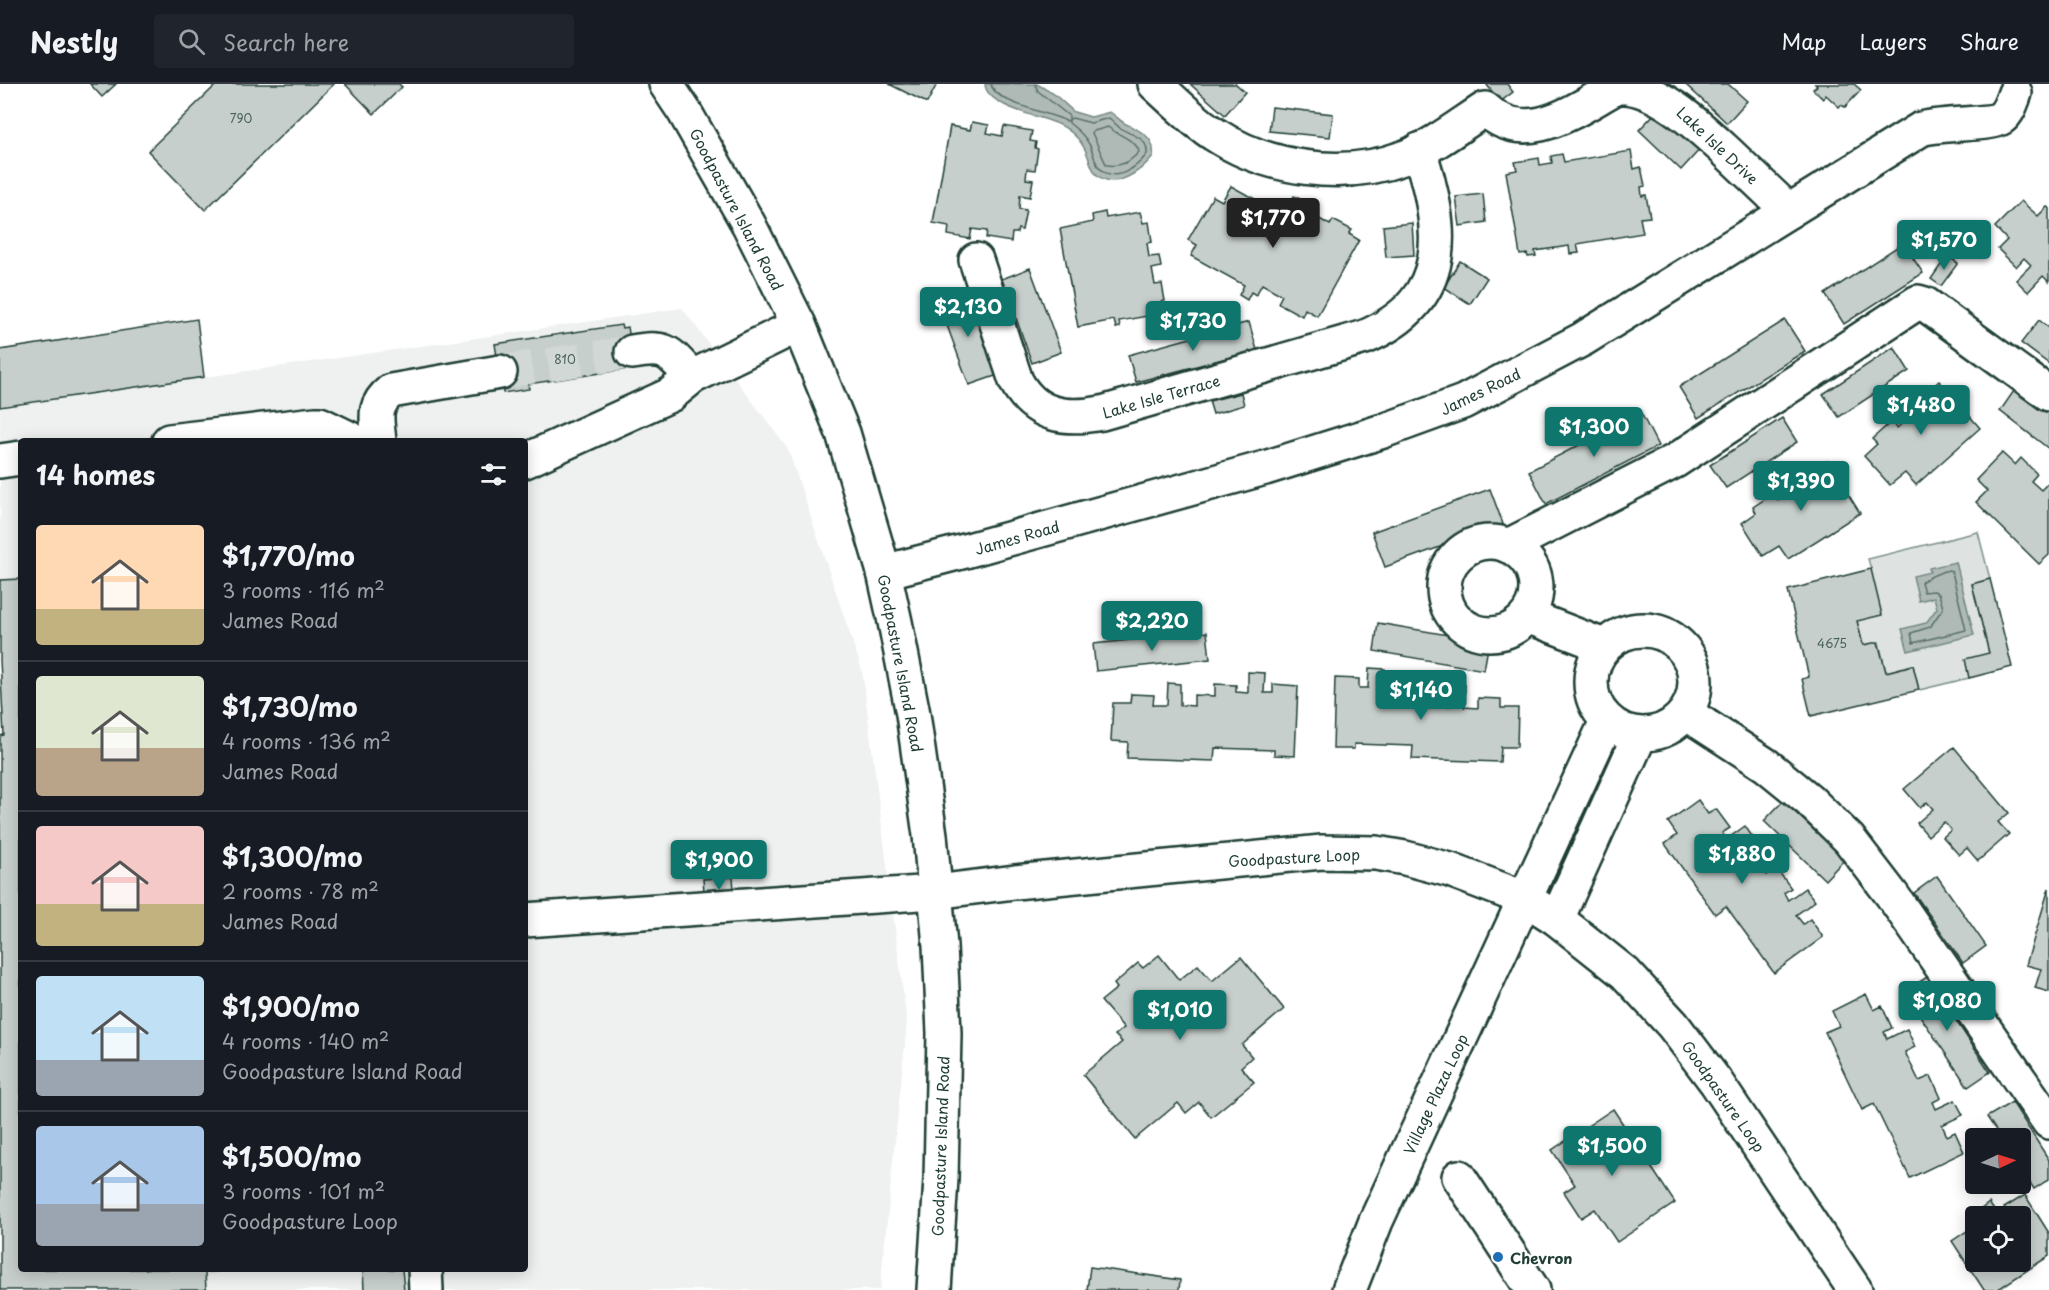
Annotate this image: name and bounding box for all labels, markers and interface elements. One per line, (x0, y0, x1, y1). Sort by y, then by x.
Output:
search box (154, 14, 574, 68)
text: Nestly (30, 20, 118, 63)
icon: search (175, 25, 208, 58)
text: Search here (223, 25, 349, 58)
text: Map (1782, 25, 1826, 57)
text: Layers (1859, 25, 1927, 57)
text: Share (1960, 25, 2019, 57)
street label: Lake Isle Drive (1672, 101, 1764, 189)
house number: 790 (230, 109, 252, 127)
street label: Goodpasture Island Road (684, 124, 790, 294)
pin: $1,770 (1224, 198, 1322, 249)
text: $1,770 (1241, 202, 1305, 232)
pin: $1,570 (1895, 220, 1993, 271)
text: $1,570 (1911, 224, 1977, 254)
pin: $2,130 (919, 287, 1017, 338)
text: $2,130 (934, 291, 1002, 321)
pin: $1,730 (1144, 301, 1242, 352)
text: $1,730 (1160, 305, 1226, 335)
house number: 810 (554, 350, 576, 368)
street label: James Road (1436, 362, 1524, 420)
street label: Lake Isle Terrace (1100, 368, 1223, 424)
pin: $1,480 (1872, 385, 1970, 436)
text: $1,480 (1887, 389, 1955, 419)
pin: $1,300 (1545, 407, 1643, 458)
text: $1,300 (1559, 411, 1629, 441)
text: 14 homes (36, 455, 155, 494)
icon: filters (477, 458, 510, 491)
pin: $1,390 (1752, 461, 1850, 512)
text: $1,390 (1767, 465, 1835, 495)
street label: James Road (972, 514, 1062, 560)
text: $1,770/mo (222, 536, 355, 575)
icon: home (84, 549, 156, 621)
street label: Goodpasture Island Road (872, 572, 930, 754)
text: 3 rooms · 116 m² (222, 575, 385, 605)
pin: $2,220 (1103, 601, 1201, 652)
text: James Road (222, 605, 338, 635)
text: $2,220 (1115, 605, 1189, 635)
house number: 4675 (1817, 634, 1847, 652)
pin: $1,140 (1372, 670, 1470, 721)
text: $1,140 (1390, 674, 1452, 704)
text: $1,730/mo (222, 687, 358, 726)
icon: home (84, 700, 156, 772)
text: 4 rooms · 136 m² (222, 726, 391, 756)
text: James Road (222, 756, 338, 786)
pin: $1,880 (1693, 834, 1791, 885)
text: $1,300/mo (222, 837, 362, 876)
text: $1,880 (1708, 838, 1776, 868)
pin: $1,900 (670, 840, 768, 891)
street label: Goodpasture Loop (1228, 842, 1360, 872)
text: $1,900 (685, 844, 753, 874)
icon: home (84, 850, 156, 922)
text: 2 rooms · 78 m² (222, 876, 379, 906)
text: James Road (222, 906, 338, 936)
pin: $1,080 (1898, 981, 1996, 1032)
text: $1,080 (1913, 985, 1981, 1015)
text: $1,900/mo (222, 987, 360, 1026)
pin: $1,010 (1131, 990, 1229, 1041)
text: $1,010 (1147, 994, 1213, 1024)
icon: home (84, 1000, 156, 1072)
text: 4 rooms · 140 m² (222, 1026, 389, 1056)
street label: Village Plaza Loop (1397, 1030, 1473, 1158)
street label: Goodpasture Loop (1677, 1035, 1771, 1157)
street label: Goodpasture Island Road (925, 1055, 955, 1237)
text: Goodpasture Island Road (222, 1056, 463, 1086)
pin: $1,500 (1563, 1126, 1661, 1177)
north arrow (1965, 1128, 2031, 1194)
map controls (1965, 1128, 2031, 1272)
text: $1,500 (1577, 1130, 1647, 1160)
text: $1,500/mo (222, 1137, 361, 1176)
icon: home (84, 1150, 156, 1222)
text: 3 rooms · 101 m² (222, 1176, 385, 1206)
text: Goodpasture Loop (222, 1206, 398, 1236)
button: locate (1965, 1206, 2031, 1272)
place label: Chevron (1510, 1246, 1573, 1269)
marker: Chevron (1491, 1250, 1505, 1264)

